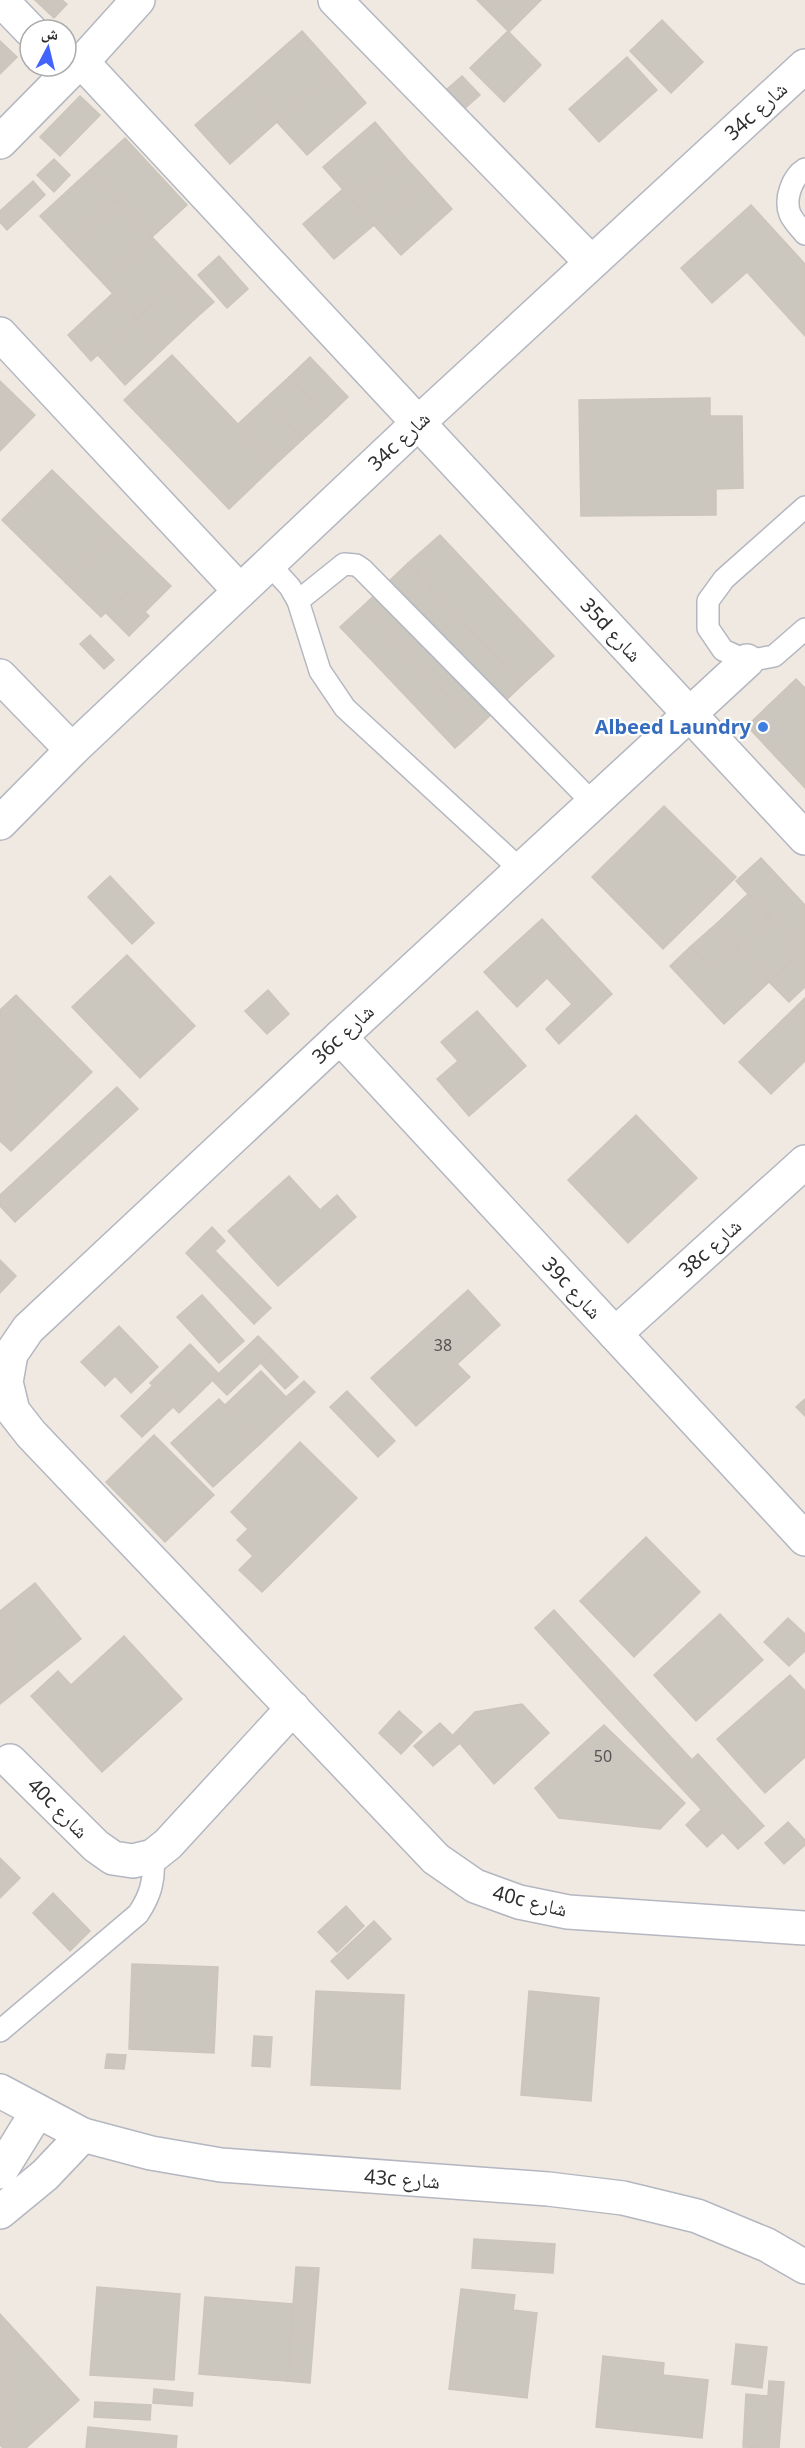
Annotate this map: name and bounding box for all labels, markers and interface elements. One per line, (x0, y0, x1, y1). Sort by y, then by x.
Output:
north arrow (18, 18, 78, 78)
text: ش (40, 21, 60, 45)
street label: 34c شارع (718, 75, 793, 146)
street label: 34c شارع (362, 405, 436, 476)
street label: 35d شارع (575, 592, 648, 668)
place label: Albeed Laundry (595, 713, 752, 740)
marker: Albeed Laundry (756, 720, 770, 734)
street label: 36c شارع (306, 998, 380, 1069)
street label: 38c شارع (672, 1212, 747, 1283)
street label: 39c شارع (537, 1251, 608, 1325)
house number: 38 (434, 1334, 452, 1356)
house number: 50 (594, 1745, 612, 1767)
street label: 40c شارع (22, 1771, 95, 1844)
street label: 40c شارع (490, 1878, 570, 1923)
street label: 43c شارع (363, 2162, 441, 2195)

